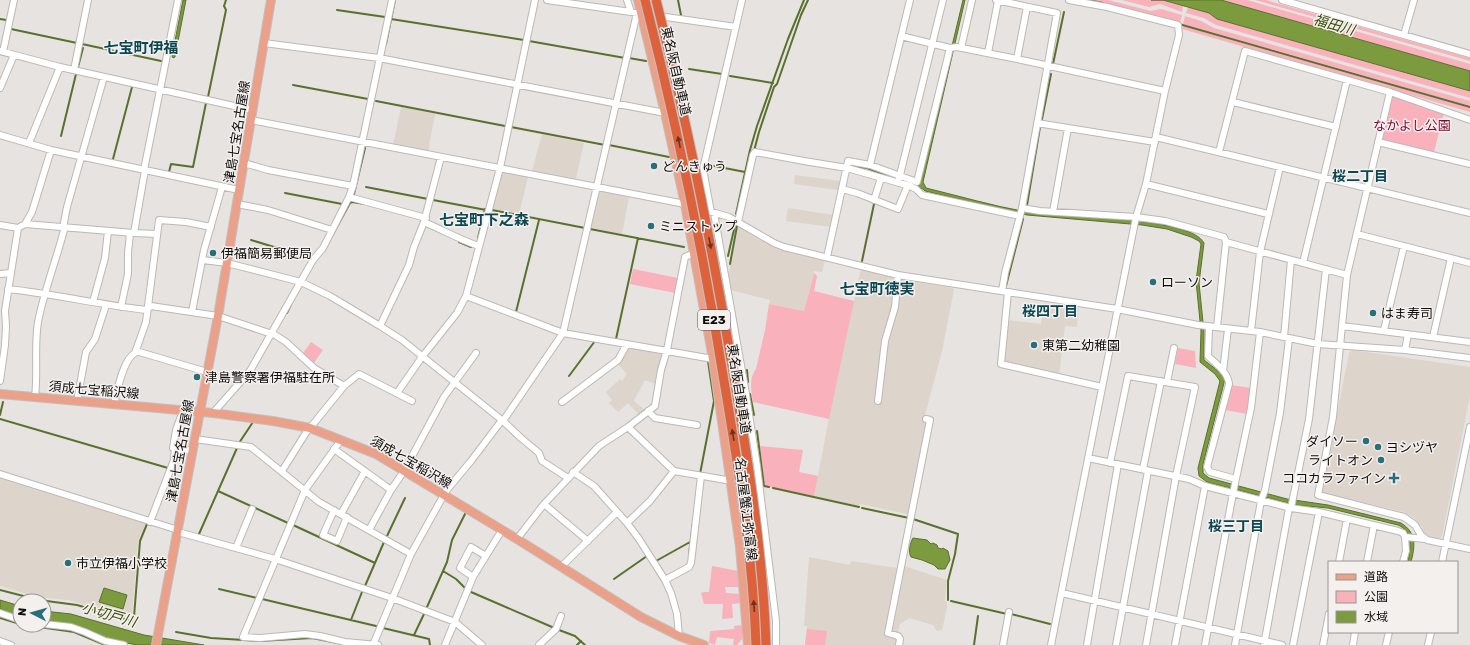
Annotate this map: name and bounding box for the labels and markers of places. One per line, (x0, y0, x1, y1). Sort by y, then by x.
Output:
place label: どんきゅう (662, 159, 727, 174)
marker: どんきゅう (649, 161, 659, 171)
place label: ミニストップ (659, 219, 737, 234)
marker: ミニストップ (646, 221, 656, 231)
place label: 伊福簡易郵便局 (221, 246, 312, 261)
marker: 伊福簡易郵便局 (208, 248, 218, 258)
place label: ローソン (1161, 275, 1213, 290)
marker: ローソン (1148, 277, 1158, 287)
place label: はま寿司 (1381, 306, 1433, 321)
marker: はま寿司 (1368, 308, 1378, 318)
place label: 東第二幼稚園 (1042, 338, 1120, 353)
marker: 東第二幼稚園 (1029, 340, 1039, 350)
place label: 津島警察署伊福駐在所 (205, 370, 335, 385)
marker: 津島警察署伊福駐在所 (192, 372, 202, 382)
place label: ダイソー (1306, 434, 1358, 449)
marker: ダイソー (1361, 436, 1371, 446)
place label: ヨシヅヤ (1386, 440, 1438, 455)
marker: ヨシヅヤ (1373, 442, 1383, 452)
place label: ライトオン (1308, 453, 1373, 468)
marker: ライトオン (1376, 455, 1386, 465)
place label: ココカラファイン (1282, 471, 1386, 486)
marker: ココカラファイン (1389, 473, 1399, 483)
place label: 市立伊福小学校 (76, 556, 167, 571)
marker: 市立伊福小学校 (63, 558, 73, 568)

